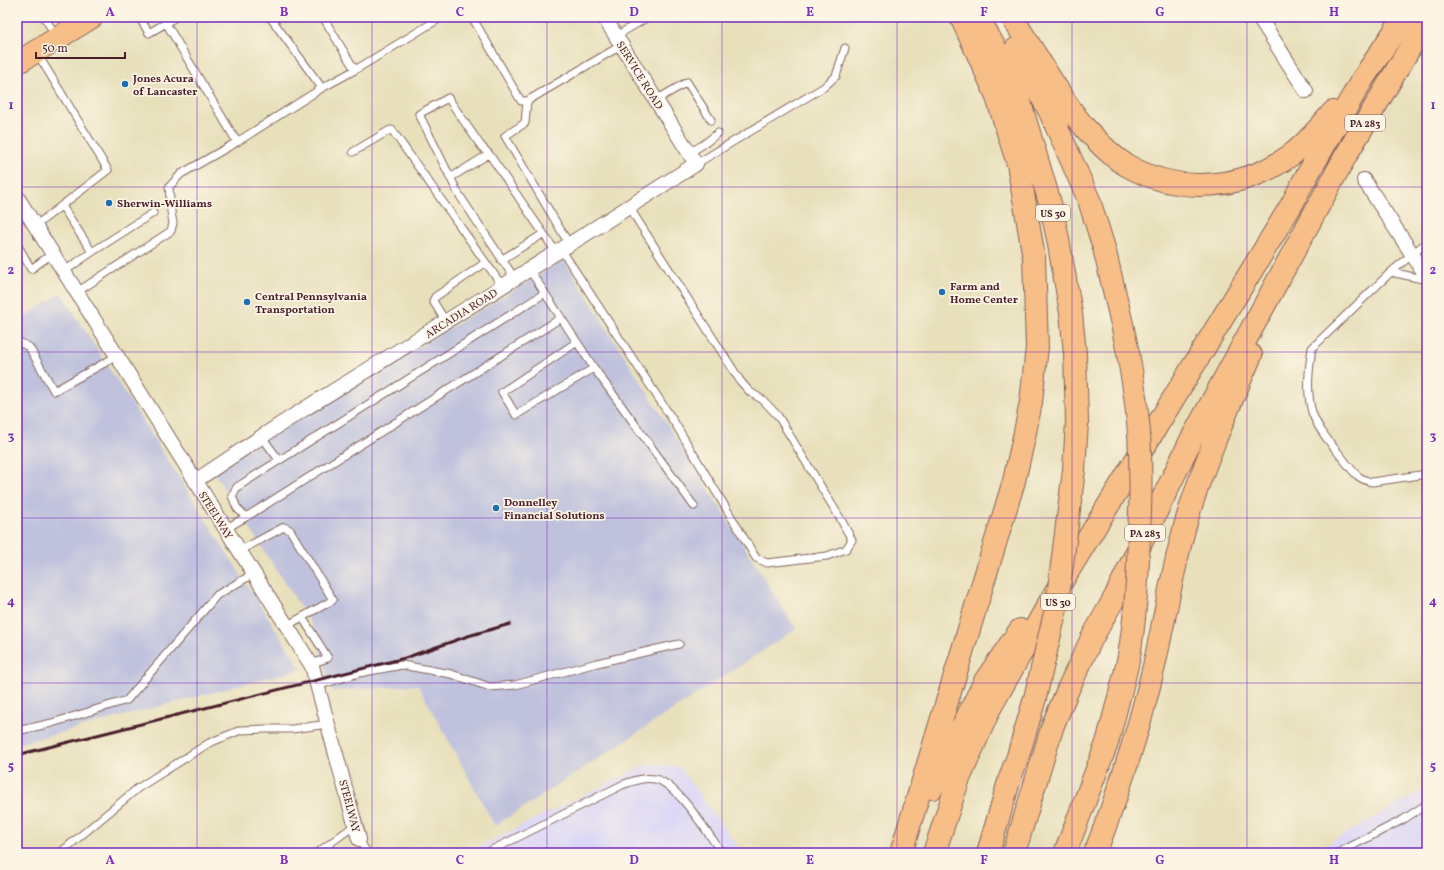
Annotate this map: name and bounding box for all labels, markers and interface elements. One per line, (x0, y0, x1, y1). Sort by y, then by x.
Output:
text: A (105, 4, 115, 22)
text: B (280, 4, 289, 22)
text: C (456, 4, 464, 22)
text: D (629, 4, 639, 22)
text: E (806, 4, 814, 22)
text: F (980, 4, 988, 22)
text: G (1155, 4, 1165, 22)
text: H (1329, 4, 1339, 22)
scale bar (36, 34, 125, 60)
street label: SERVICE ROAD (612, 39, 666, 113)
text: 50 m (42, 41, 68, 57)
place label: Jones Acura of Lancaster (132, 72, 198, 100)
marker: Jones Acura of Lancaster (120, 79, 130, 89)
text: 1 (8, 97, 14, 115)
text: 1 (1430, 97, 1436, 115)
road number: PA 283 (1345, 115, 1385, 131)
place label: Sherwin-Williams (117, 197, 212, 212)
marker: Sherwin-Williams (104, 198, 114, 208)
road number: US 30 (1036, 205, 1070, 221)
text: 2 (8, 262, 15, 280)
text: 2 (1430, 262, 1437, 280)
place label: Farm and Home Center (950, 280, 1019, 308)
street label: ARCADIA ROAD (423, 286, 501, 343)
marker: Farm and Home Center (937, 287, 947, 297)
place label: Central Pennsylvania Transportation (255, 290, 367, 318)
marker: Central Pennsylvania Transportation (242, 297, 252, 307)
text: 3 (8, 428, 15, 446)
text: 3 (1430, 428, 1437, 446)
street label: STEELWAY (194, 489, 235, 543)
place label: Donnelley Financial Solutions (504, 496, 605, 524)
marker: Donnelley Financial Solutions (491, 503, 501, 513)
road number: PA 283 (1125, 525, 1165, 541)
text: 4 (7, 593, 15, 611)
text: 4 (1429, 593, 1437, 611)
road number: US 30 (1041, 594, 1075, 610)
text: 5 (8, 758, 14, 776)
text: 5 (1430, 758, 1436, 776)
street label: STEELWAY (334, 778, 363, 835)
text: A (105, 852, 115, 870)
text: B (280, 852, 289, 870)
text: C (456, 852, 464, 870)
text: D (629, 852, 639, 870)
text: E (806, 852, 814, 870)
text: F (980, 852, 988, 870)
text: G (1155, 852, 1165, 870)
text: H (1329, 852, 1339, 870)

